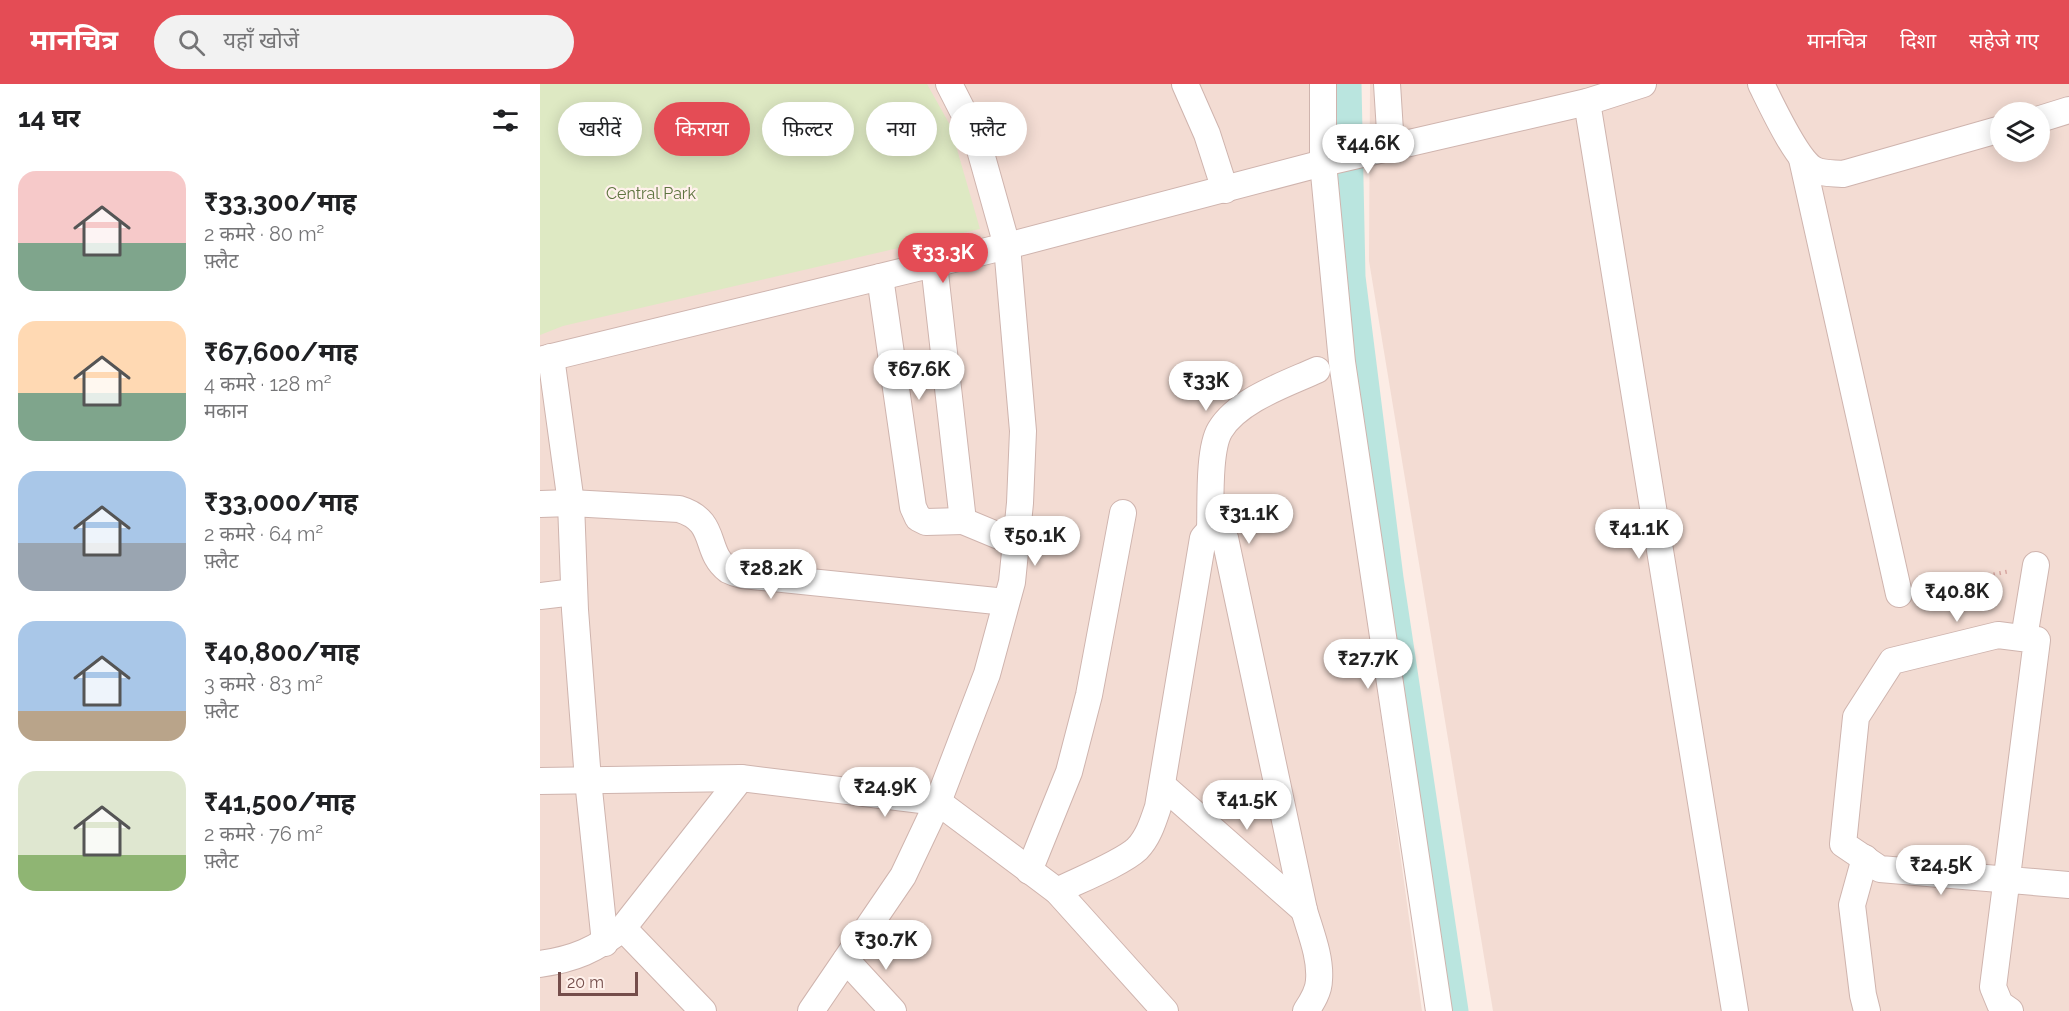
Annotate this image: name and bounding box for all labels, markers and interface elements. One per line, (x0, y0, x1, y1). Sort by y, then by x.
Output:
search box (154, 15, 574, 69)
text: मानचित्र (30, 24, 118, 57)
icon: search (175, 26, 208, 59)
text: यहाँ खोजें (223, 27, 299, 53)
text: मानचित्र (1807, 28, 1867, 53)
text: दिशा (1900, 28, 1936, 53)
text: सहेजे गए (1969, 28, 2039, 53)
chip: खरीदें (558, 102, 642, 156)
chip: किराया (654, 102, 750, 156)
chip: फ़िल्टर (762, 102, 854, 156)
chip: नया (866, 102, 937, 156)
chip: फ़्लैट (949, 102, 1027, 156)
map controls (1990, 102, 2050, 162)
button: layers (1990, 102, 2050, 162)
text: 14 घर (18, 103, 80, 133)
icon: filters (489, 104, 522, 137)
pin: ₹44.6K (1319, 124, 1417, 175)
text: ₹44.6K (1336, 131, 1400, 155)
park label: Central Park (606, 184, 696, 203)
text: ₹33,300/माह (204, 187, 357, 217)
icon: home (66, 195, 138, 267)
text: 2 कमरे · 80 m² (204, 222, 324, 246)
pin: ₹33.3K (894, 233, 992, 284)
text: ₹33.3K (912, 240, 974, 264)
text: फ़्लैट (204, 249, 239, 273)
text: ₹67,600/माह (204, 337, 358, 367)
icon: home (66, 345, 138, 417)
pin: ₹67.6K (870, 350, 968, 401)
text: ₹67.6K (888, 357, 950, 381)
pin: ₹33K (1170, 361, 1242, 412)
text: ₹33K (1183, 368, 1229, 392)
text: 4 कमरे · 128 m² (204, 372, 332, 396)
text: मकान (204, 399, 248, 423)
text: ₹33,000/माह (204, 487, 358, 517)
pin: ₹31.1K (1200, 494, 1298, 545)
icon: home (66, 495, 138, 567)
text: ₹31.1K (1219, 501, 1279, 525)
pin: ₹41.1K (1590, 509, 1688, 560)
pin: ₹50.1K (986, 516, 1084, 567)
text: ₹41.1K (1609, 516, 1669, 540)
text: 2 कमरे · 64 m² (204, 522, 323, 546)
text: ₹50.1K (1004, 523, 1066, 547)
text: फ़्लैट (204, 549, 239, 573)
pin: ₹28.2K (722, 549, 820, 600)
text: ₹28.2K (739, 556, 803, 580)
pin: ₹40.8K (1908, 572, 2006, 623)
text: ₹40.8K (1925, 579, 1989, 603)
text: ₹40,800/माह (204, 637, 360, 667)
pin: ₹27.7K (1319, 639, 1417, 690)
icon: home (66, 645, 138, 717)
text: ₹27.7K (1338, 646, 1398, 670)
text: 3 कमरे · 83 m² (204, 672, 323, 696)
text: फ़्लैट (204, 699, 239, 723)
pin: ₹24.9K (836, 767, 934, 818)
text: ₹24.9K (853, 774, 917, 798)
pin: ₹41.5K (1198, 780, 1296, 831)
text: ₹41,500/माह (204, 787, 355, 817)
text: ₹41.5K (1217, 787, 1277, 811)
icon: home (66, 795, 138, 867)
text: 2 कमरे · 76 m² (204, 822, 323, 846)
pin: ₹24.5K (1892, 845, 1990, 896)
text: फ़्लैट (204, 849, 239, 873)
text: ₹24.5K (1910, 852, 1972, 876)
pin: ₹30.7K (837, 920, 935, 971)
text: ₹30.7K (855, 927, 917, 951)
scale bar (558, 969, 638, 996)
text: 20 m (567, 973, 604, 992)

